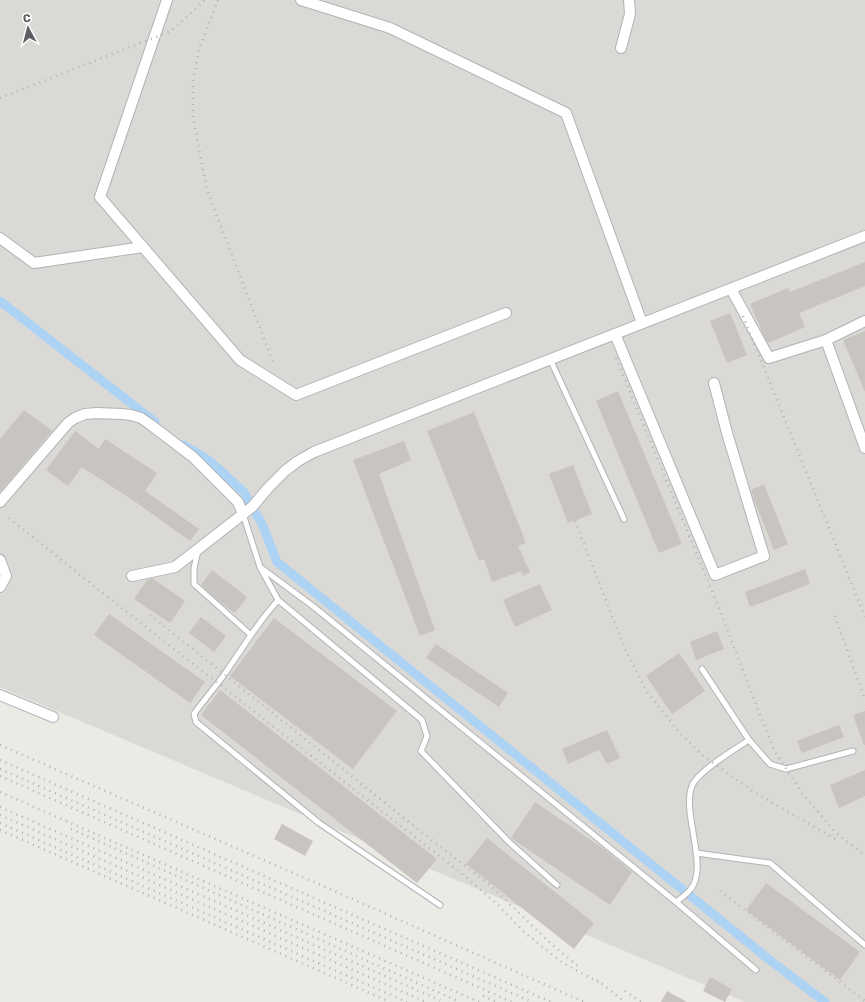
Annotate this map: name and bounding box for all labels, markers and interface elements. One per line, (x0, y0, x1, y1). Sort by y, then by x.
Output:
north arrow (8, 8, 48, 48)
text: С (22, 12, 32, 25)

